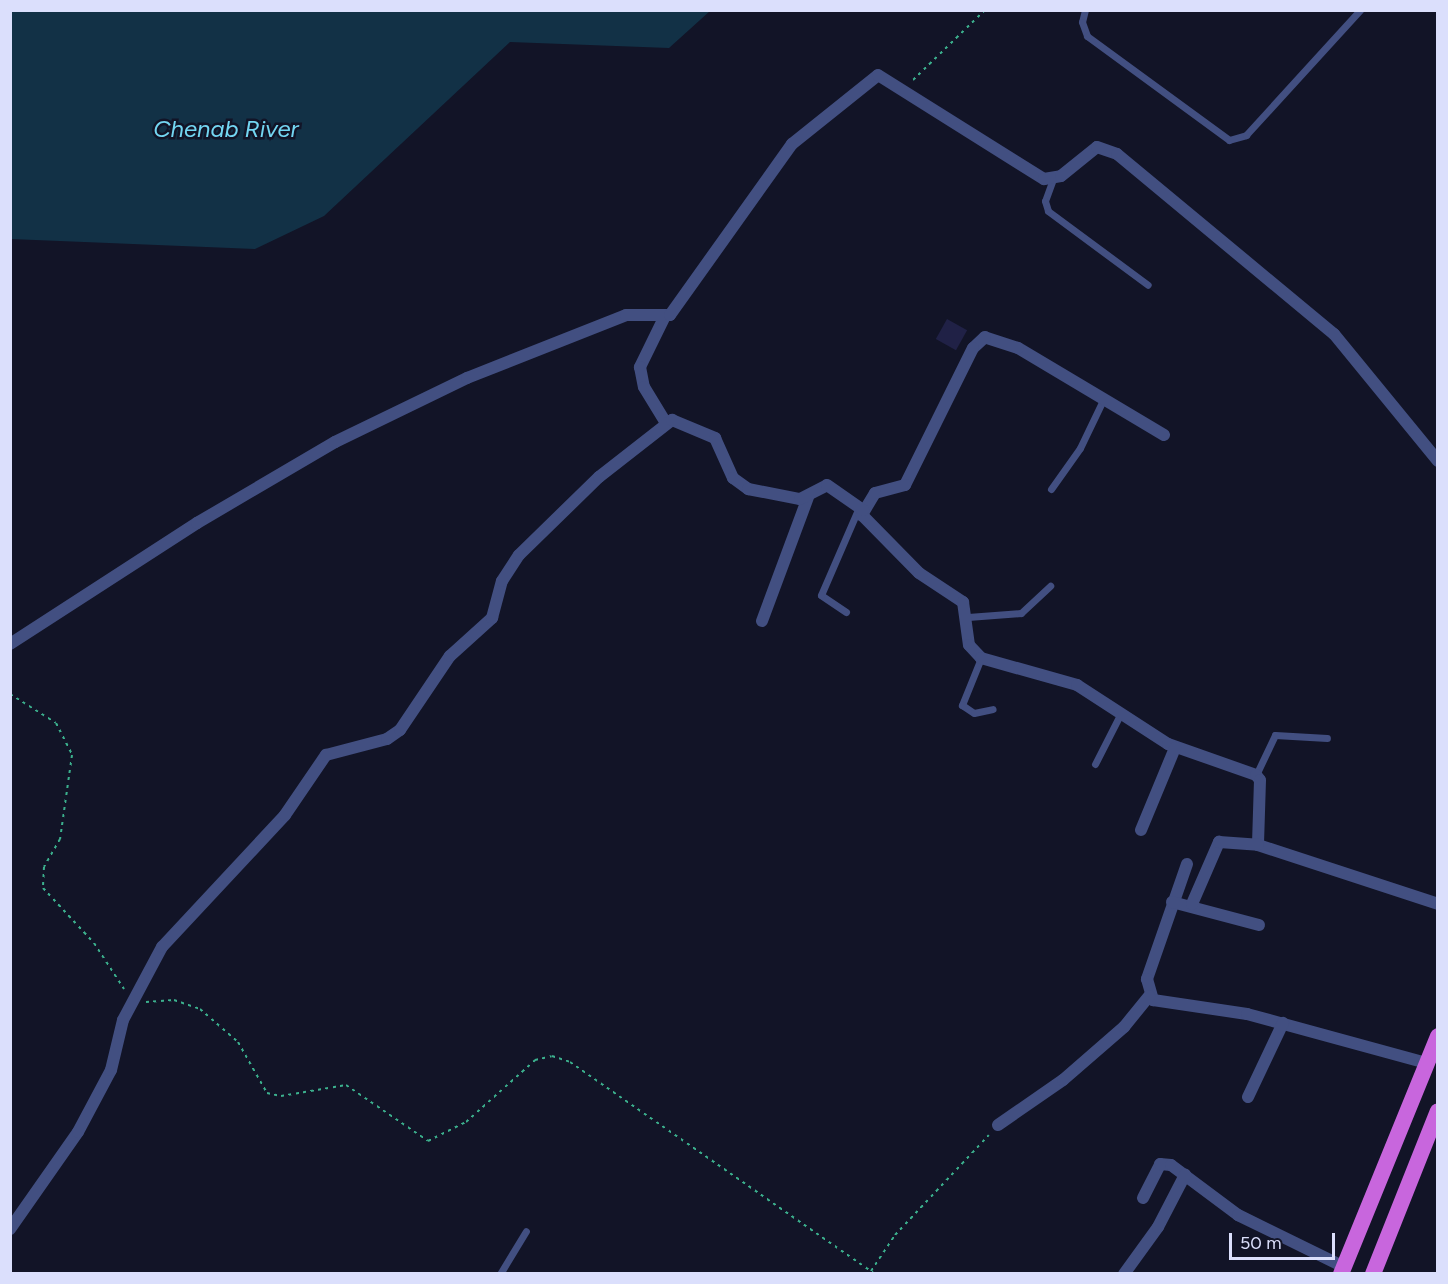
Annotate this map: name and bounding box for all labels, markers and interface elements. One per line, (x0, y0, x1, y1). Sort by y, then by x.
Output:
water label: Chenab River (153, 115, 299, 143)
scale bar (1232, 1221, 1338, 1259)
text: 50 m (1240, 1232, 1282, 1254)

